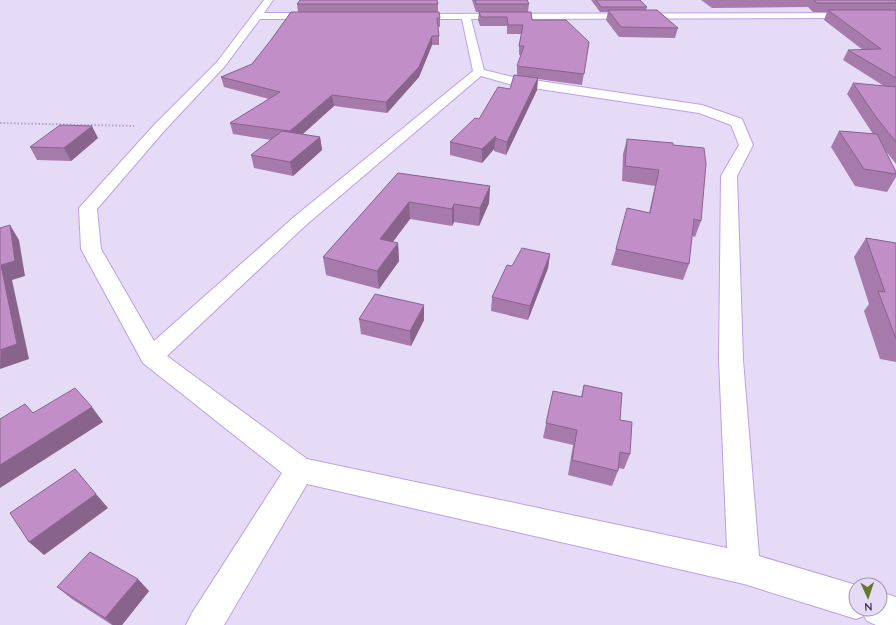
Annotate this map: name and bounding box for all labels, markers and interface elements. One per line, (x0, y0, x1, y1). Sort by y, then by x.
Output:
north arrow (848, 577, 888, 617)
text: N (864, 600, 873, 614)

